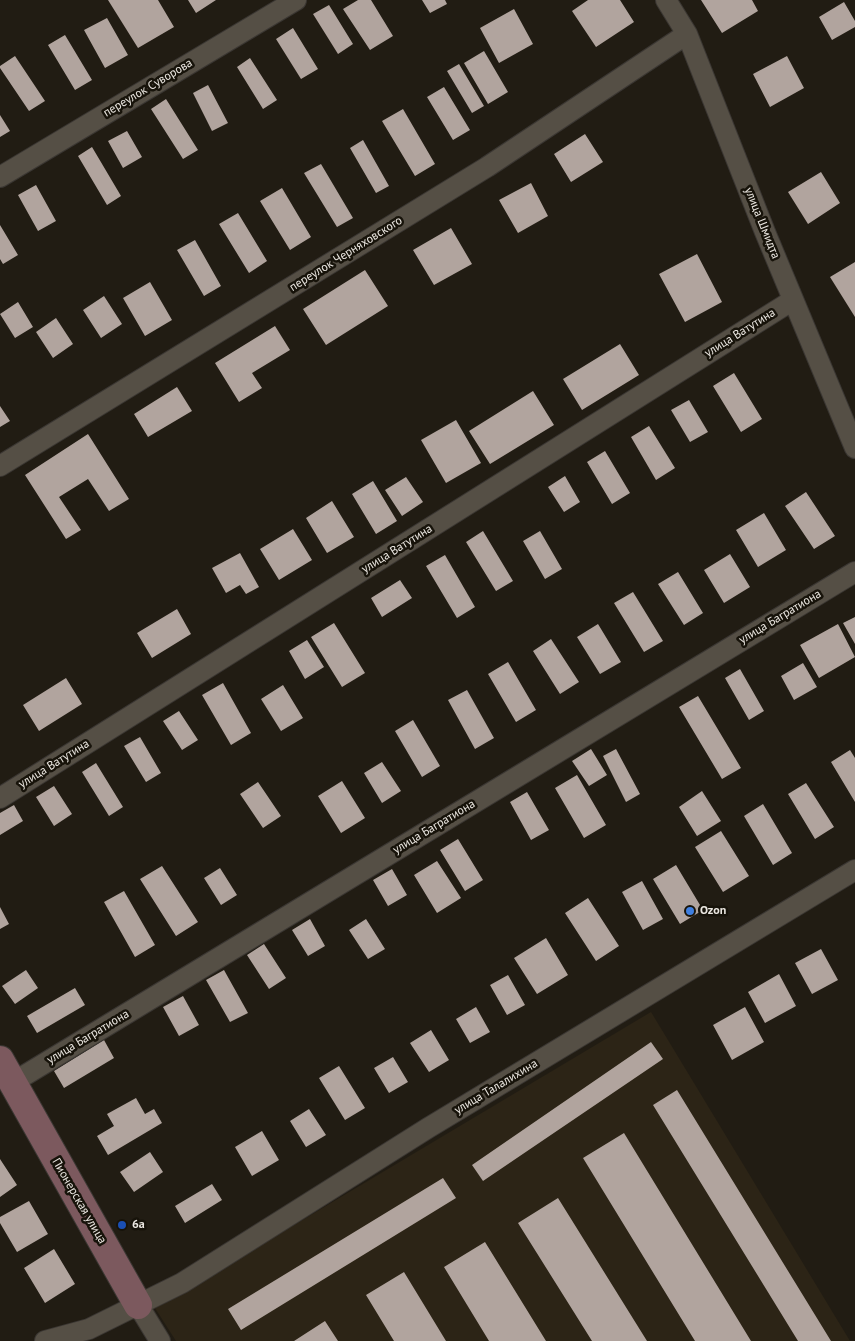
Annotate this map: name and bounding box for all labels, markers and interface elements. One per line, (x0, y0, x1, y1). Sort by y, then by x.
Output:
street label: переулок Суворова (101, 56, 195, 120)
street label: улица Шмидта (741, 185, 783, 261)
street label: переулок Черняховского (287, 213, 405, 295)
street label: улица Ватутина (702, 305, 778, 361)
street label: улица Ватутина (359, 521, 435, 577)
street label: улица Багратиона (736, 587, 824, 647)
street label: улица Ватутина (16, 736, 92, 792)
street label: улица Багратиона (390, 797, 478, 857)
place label: Ozon (700, 904, 726, 918)
marker: Ozon (684, 905, 696, 917)
street label: улица Багратиона (44, 1007, 132, 1067)
street label: улица Талалихина (452, 1056, 540, 1118)
street label: Пионерская улица (49, 1156, 109, 1246)
place label: 6а (132, 1218, 145, 1232)
marker: 6а (116, 1219, 128, 1231)

